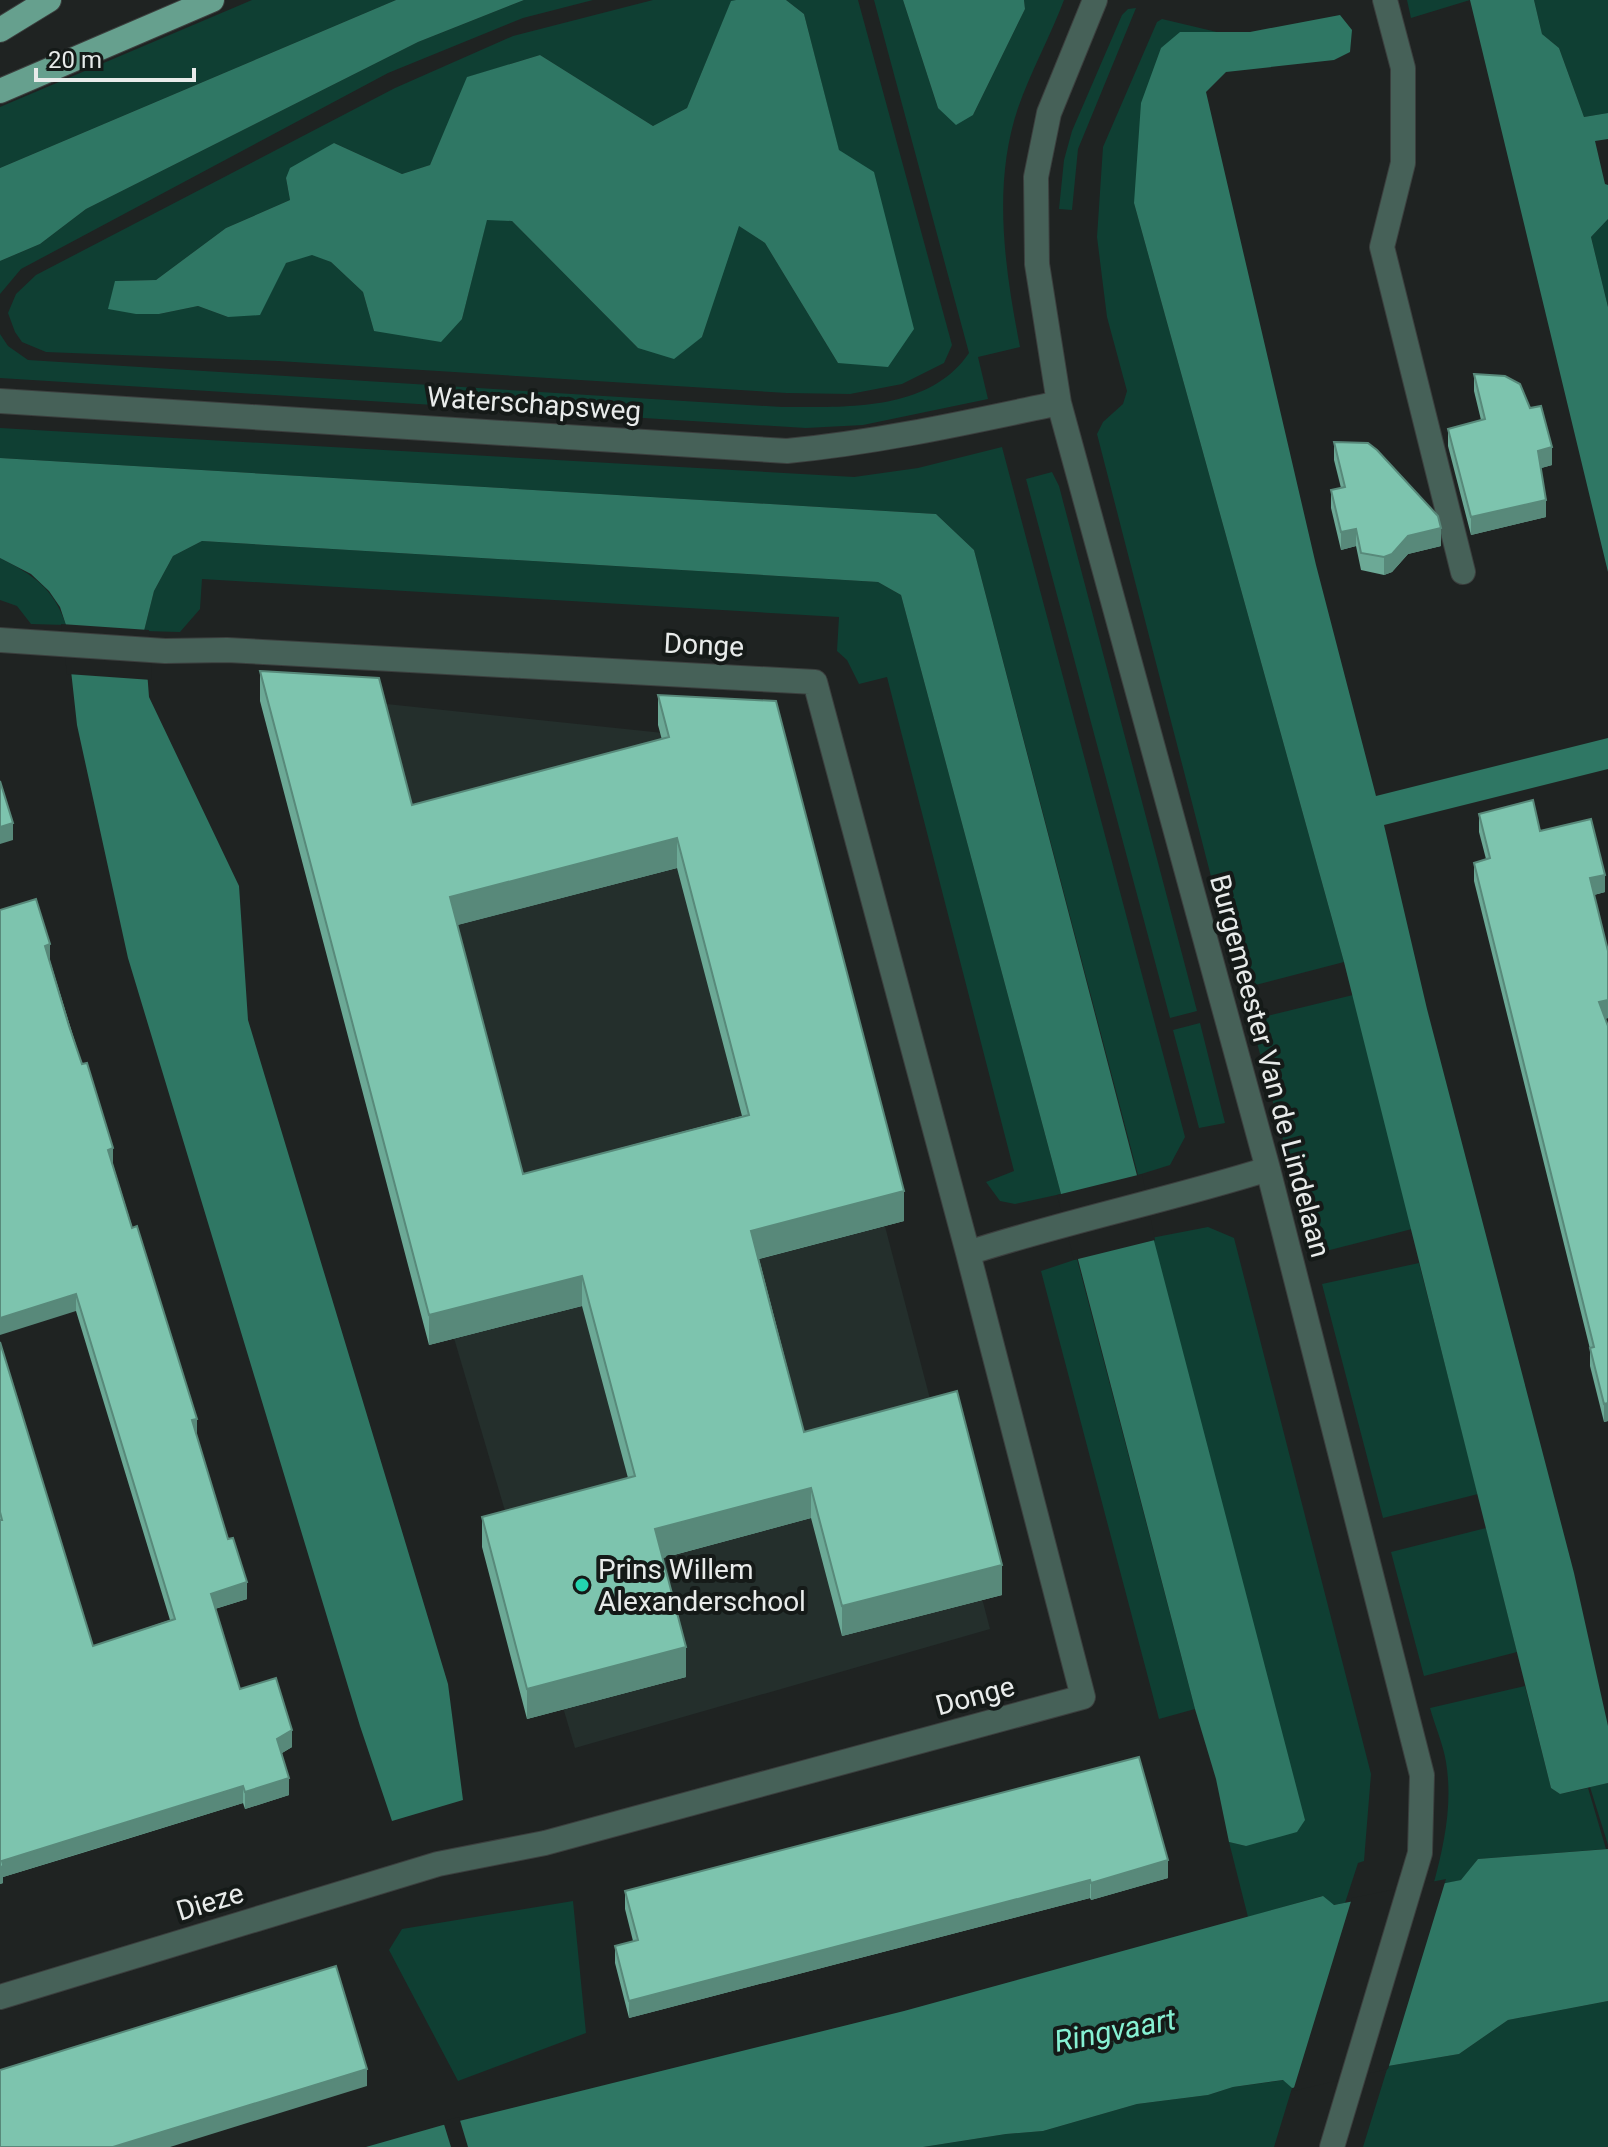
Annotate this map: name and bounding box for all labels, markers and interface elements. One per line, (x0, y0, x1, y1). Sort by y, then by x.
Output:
scale bar (36, 32, 194, 82)
text: 20 m (48, 46, 102, 74)
street label: Waterschapsweg (426, 380, 642, 428)
street label: Donge (663, 626, 745, 664)
street label: Burgemeester Van de Lindelaan (1203, 871, 1337, 1261)
place label: Prins Willem Alexanderschool (598, 1553, 806, 1618)
marker: Prins Willem Alexanderschool (573, 1576, 591, 1594)
street label: Donge (932, 1670, 1018, 1722)
street label: Dieze (172, 1876, 248, 1928)
water label: Ringvaart (1051, 2001, 1179, 2059)

